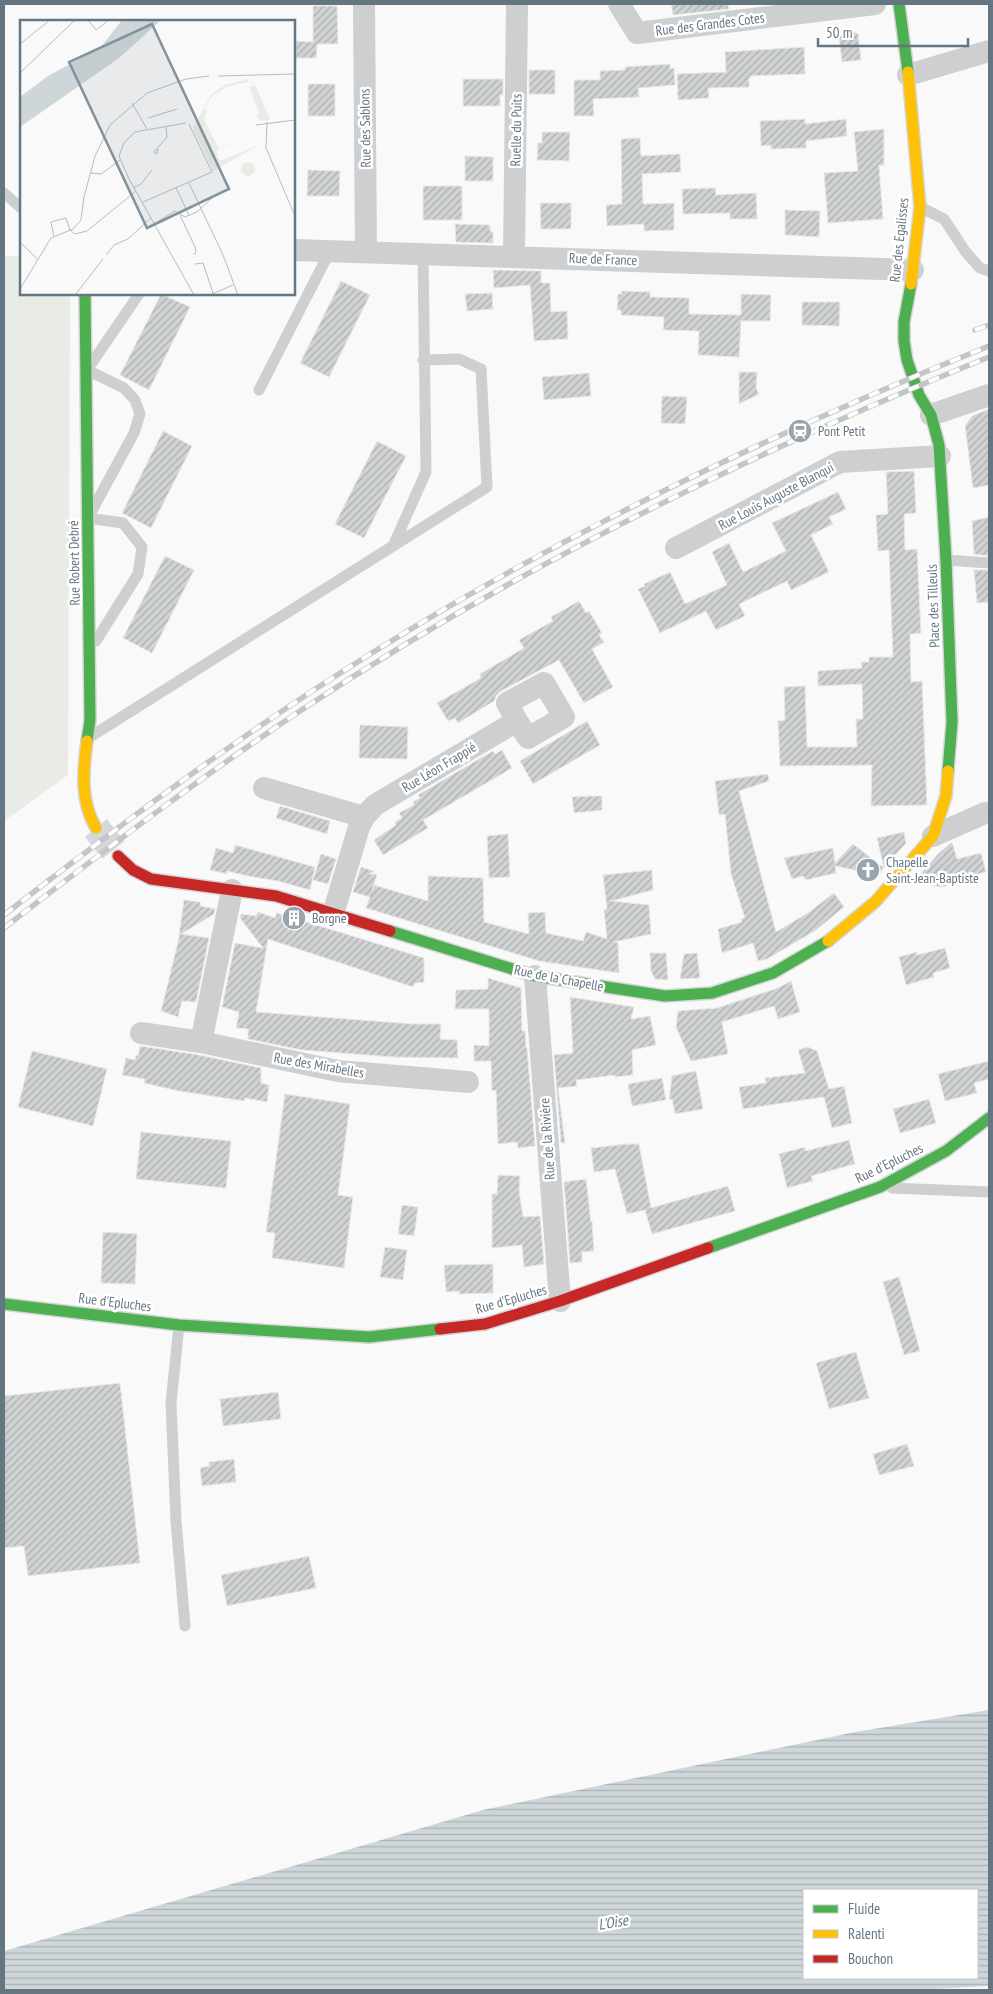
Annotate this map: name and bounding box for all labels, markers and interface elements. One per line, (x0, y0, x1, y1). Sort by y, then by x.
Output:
street label: Rue des Grandes Cotes (655, 8, 766, 40)
scale bar (818, 15, 968, 47)
inset map (20, 20, 295, 295)
text: 50 m (826, 23, 852, 42)
street label: Rue des Sablons (355, 88, 375, 168)
street label: Ruelle du Puits (506, 93, 526, 166)
street label: Rue des Egalisses (886, 197, 912, 283)
street label: Rue de France (569, 249, 638, 269)
station icon: Pont Petit (787, 418, 813, 444)
place label: Pont Petit (818, 422, 865, 440)
street label: Rue Louis Auguste Blanqui (715, 458, 837, 534)
street label: Rue Robert Debré (64, 520, 84, 606)
street label: Place des Tilleuls (923, 564, 943, 648)
street label: Rue Léon Frappié (398, 738, 480, 796)
place label: Chapelle Saint-Jean-Baptiste (886, 853, 979, 887)
church icon: Chapelle Saint-Jean-Baptiste (855, 857, 881, 883)
building icon: Borgne (281, 905, 307, 931)
place label: Borgne (312, 909, 347, 927)
street label: Rue de la Chapelle (513, 961, 605, 996)
street label: Rue des Mirabelles (272, 1048, 366, 1082)
street label: Rue de la Rivière (535, 1097, 559, 1180)
street label: Rue d'Epluches (852, 1139, 926, 1187)
street label: Rue d'Epluches (473, 1280, 549, 1318)
street label: Rue d'Epluches (78, 1289, 153, 1315)
legend (803, 1889, 978, 1979)
text: Fluide (848, 1899, 880, 1918)
water label: L'Oise (597, 1910, 630, 1934)
text: Ralenti (848, 1924, 885, 1943)
text: Bouchon (848, 1949, 893, 1968)

